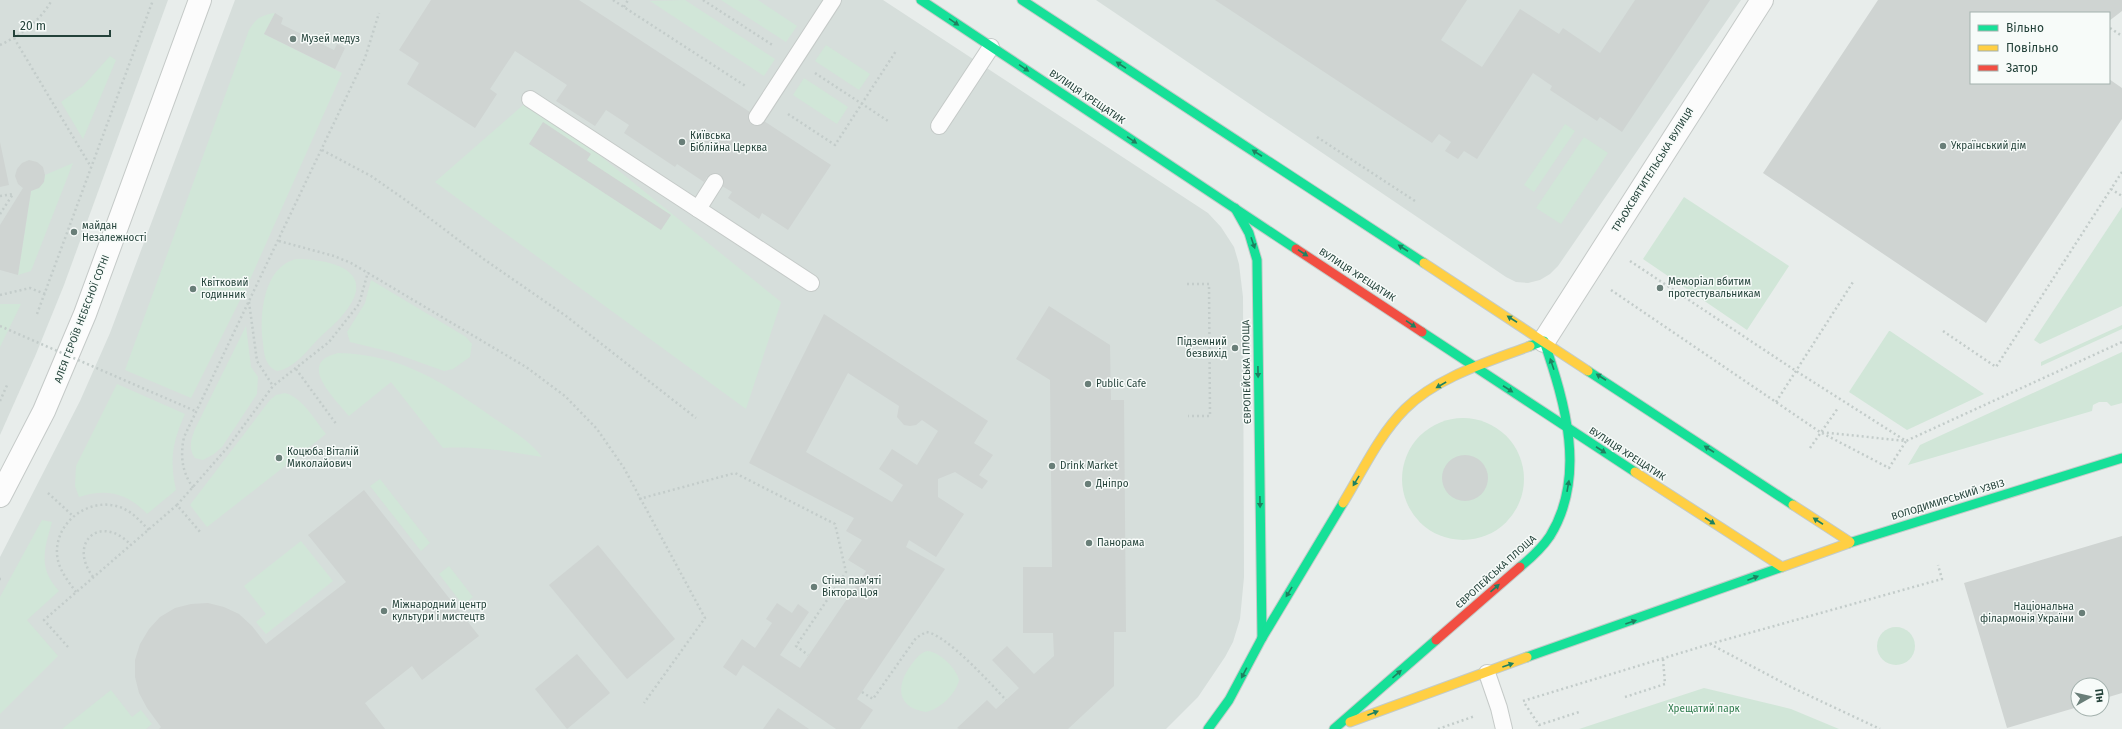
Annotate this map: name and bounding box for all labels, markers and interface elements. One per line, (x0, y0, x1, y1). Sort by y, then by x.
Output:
scale bar (14, 12, 110, 38)
legend (1970, 12, 2110, 84)
one-way arrow (948, 18, 960, 25)
text: 20 m (20, 19, 46, 33)
text: Вільно (2006, 21, 2044, 35)
place label: Музей медуз (301, 33, 360, 45)
marker: Музей медуз (288, 34, 298, 44)
text: Повільно (2006, 41, 2059, 55)
one-way arrow (1115, 61, 1127, 68)
text: Затор (2006, 61, 2038, 75)
one-way arrow (1018, 64, 1029, 72)
street label: ВУЛИЦЯ ХРЕЩАТИК (1047, 67, 1127, 127)
street label: ТРЬОХСВЯТИТЕЛЬСЬКА ВУЛИЦЯ (1610, 106, 1696, 234)
place label: Київська Біблійна Церква (690, 129, 767, 154)
one-way arrow (1127, 136, 1137, 144)
marker: Київська Біблійна Церква (677, 137, 687, 147)
place label: Український дім (1951, 139, 2027, 152)
marker: Український дім (1938, 141, 1948, 151)
one-way arrow (1252, 149, 1263, 157)
place label: майдан Незалежності (82, 220, 147, 244)
marker: майдан Незалежності (69, 227, 79, 237)
one-way arrow (1250, 237, 1256, 249)
one-way arrow (1398, 244, 1408, 252)
street label: ВУЛИЦЯ ХРЕЩАТИК (1317, 246, 1398, 304)
one-way arrow (1298, 249, 1308, 257)
street label: АЛЕЯ ГЕРОЇВ НЕБЕСНОЇ СОТНІ (50, 253, 112, 385)
place label: Меморіал вбитим протестувальникам (1668, 275, 1761, 300)
place label: Квітковий годинник (201, 276, 248, 301)
marker: Меморіал вбитим протестувальникам (1655, 283, 1665, 293)
marker: Квітковий годинник (188, 284, 198, 294)
one-way arrow (1506, 316, 1517, 323)
street label: ЄВРОПЕЙСЬКА ПЛОЩА (1239, 320, 1254, 424)
one-way arrow (1406, 320, 1417, 328)
place label: Підземний безвихід (1177, 335, 1227, 360)
marker: Підземний безвихід (1230, 343, 1240, 353)
one-way arrow (1549, 358, 1555, 370)
one-way arrow (1255, 366, 1262, 378)
one-way arrow (1595, 374, 1607, 381)
place label: Public Cafe (1096, 378, 1146, 390)
marker: Public Cafe (1083, 379, 1093, 389)
one-way arrow (1435, 381, 1447, 388)
one-way arrow (1503, 385, 1513, 393)
street label: ВУЛИЦЯ ХРЕЩАТИК (1587, 425, 1668, 483)
place label: Коцюба Віталій Миколайович (287, 445, 359, 470)
one-way arrow (1704, 445, 1715, 453)
one-way arrow (1596, 446, 1606, 454)
marker: Коцюба Віталій Миколайович (274, 453, 284, 463)
place label: Drink Market (1060, 460, 1118, 472)
marker: Drink Market (1047, 461, 1057, 471)
one-way arrow (1353, 475, 1360, 487)
street label: ВОЛОДИМИРСЬКИЙ УЗВІЗ (1890, 476, 2006, 523)
place label: Дніпро (1095, 477, 1129, 490)
marker: Дніпро (1083, 479, 1093, 489)
one-way arrow (1565, 480, 1571, 492)
one-way arrow (1257, 496, 1263, 509)
one-way arrow (1704, 517, 1716, 524)
one-way arrow (1812, 517, 1824, 524)
street label: ЄВРОПЕЙСЬКА ПЛОЩА (1453, 532, 1539, 611)
place label: Панорама (1097, 537, 1144, 549)
marker: Панорама (1084, 538, 1094, 548)
place label: Стіна пам’яті Віктора Цоя (822, 574, 882, 599)
one-way arrow (1748, 575, 1760, 581)
marker: Стіна пам’яті Віктора Цоя (809, 582, 819, 592)
one-way arrow (1490, 584, 1500, 593)
one-way arrow (1286, 586, 1293, 598)
place label: Міжнародний центр культури і мистецтв (392, 598, 487, 623)
place label: Національна філармонія України (1980, 600, 2074, 625)
marker: Міжнародний центр культури і мистецтв (379, 606, 389, 616)
marker: Національна філармонія України (2077, 608, 2087, 618)
one-way arrow (1625, 619, 1637, 625)
one-way arrow (1503, 662, 1515, 668)
one-way arrow (1240, 667, 1247, 678)
one-way arrow (1392, 669, 1402, 679)
north arrow (2070, 677, 2110, 717)
text: Пн (2092, 688, 2107, 703)
park label: Хрещатий парк (1668, 703, 1741, 715)
one-way arrow (1367, 710, 1379, 716)

